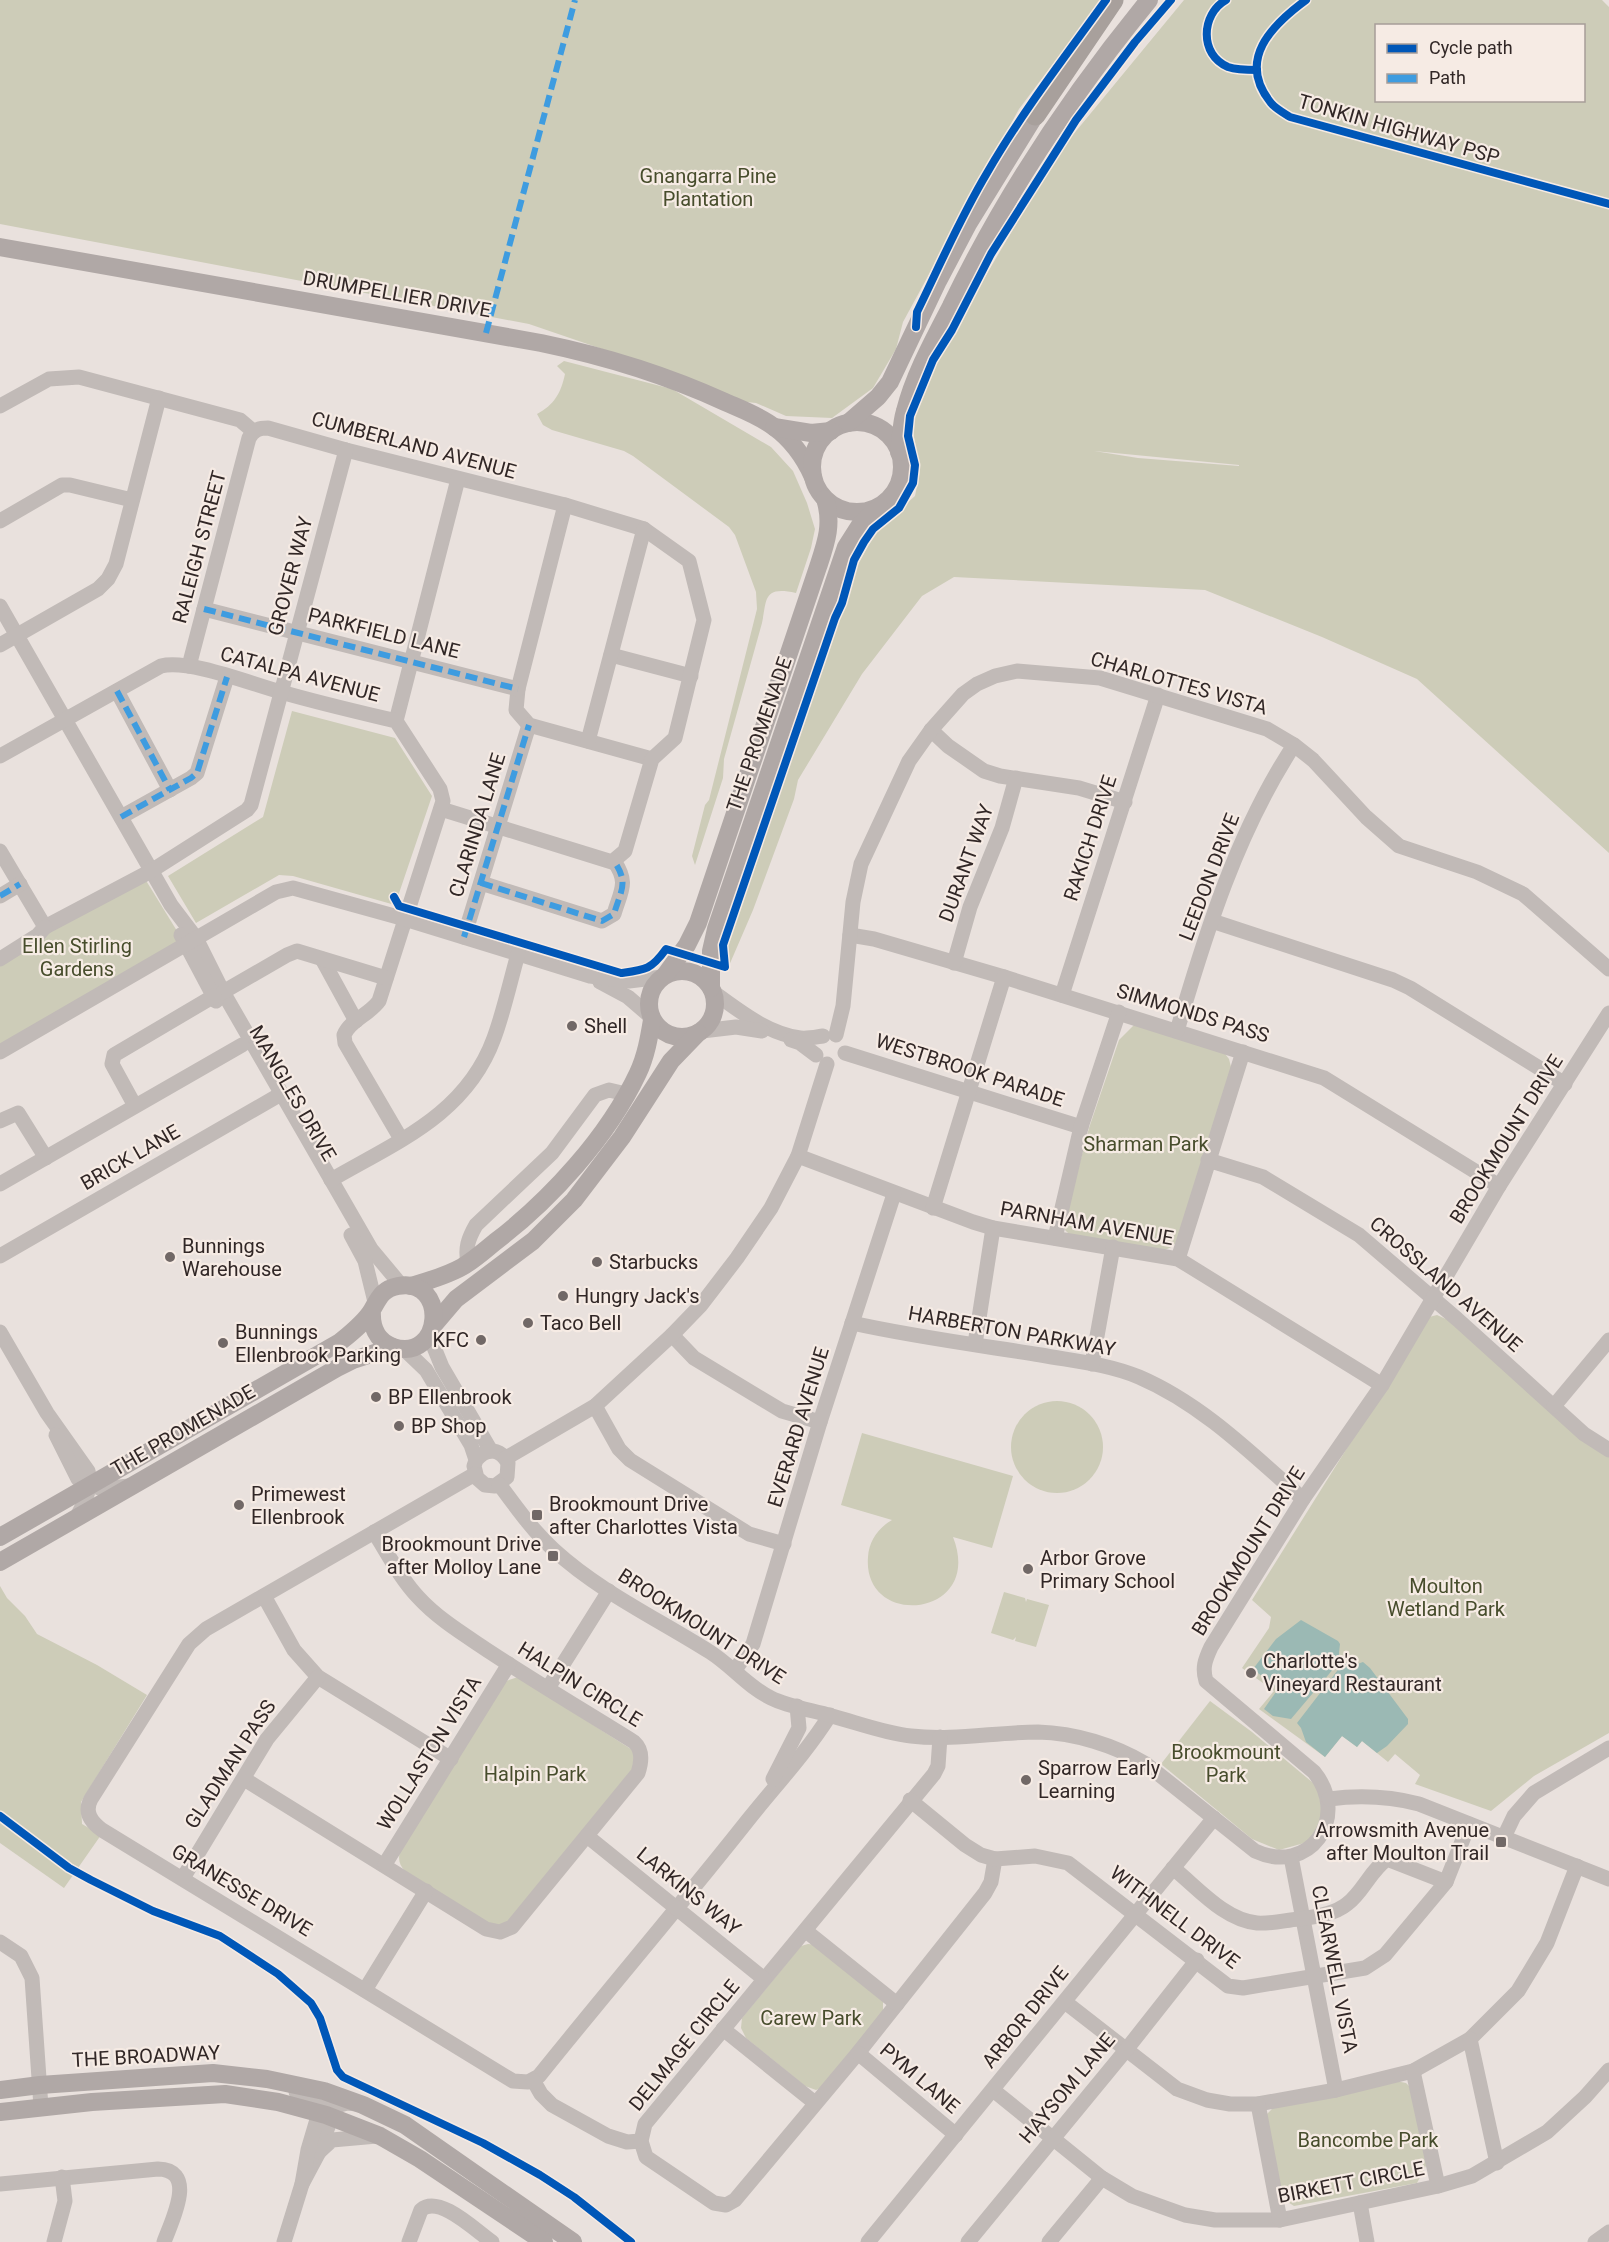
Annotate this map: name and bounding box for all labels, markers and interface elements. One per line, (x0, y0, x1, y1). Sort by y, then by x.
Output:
legend (1375, 24, 1585, 102)
text: Cycle path (1429, 37, 1513, 58)
text: Path (1429, 67, 1466, 88)
street label: TONKIN HIGHWAY PSP (1296, 89, 1502, 169)
park label: Gnangarra Pine Plantation (640, 164, 776, 211)
street label: DRUMPELLIER DRIVE (301, 266, 493, 322)
street label: CUMBERLAND AVENUE (309, 406, 519, 484)
street label: RALEIGH STREET (167, 468, 231, 626)
street label: GROVER WAY (263, 514, 317, 638)
street label: PARKFIELD LANE (306, 603, 462, 663)
street label: CATALPA AVENUE (218, 641, 382, 707)
street label: CHARLOTTES VISTA (1088, 646, 1270, 720)
street label: THE PROMENADE (721, 653, 797, 815)
street label: CLARINDA LANE (444, 750, 510, 900)
street label: RAKICH DRIVE (1058, 772, 1122, 904)
street label: DURANT WAY (934, 801, 998, 925)
street label: LEEDON DRIVE (1174, 810, 1244, 944)
park label: Ellen Stirling Gardens (22, 934, 132, 981)
street label: SIMMONDS PASS (1114, 978, 1272, 1048)
place label: Shell (584, 1014, 627, 1038)
marker: Shell (565, 1019, 579, 1033)
street label: MANGLES DRIVE (244, 1021, 342, 1165)
street label: WESTBROOK PARADE (873, 1028, 1067, 1112)
street label: BROOKMOUNT DRIVE (1444, 1050, 1568, 1228)
street label: BRICK LANE (76, 1119, 184, 1195)
park label: Sharman Park (1083, 1132, 1209, 1156)
street label: PARNHAM AVENUE (998, 1196, 1176, 1250)
street label: CROSSLAND AVENUE (1365, 1211, 1527, 1357)
place label: Bunnings Warehouse (182, 1234, 282, 1281)
marker: Bunnings Warehouse (163, 1250, 177, 1264)
place label: Starbucks (609, 1250, 698, 1274)
marker: Starbucks (590, 1255, 604, 1269)
place label: Hungry Jack's (575, 1284, 700, 1308)
marker: Hungry Jack's (556, 1289, 570, 1303)
street label: HARBERTON PARKWAY (906, 1301, 1118, 1361)
place label: Taco Bell (540, 1311, 621, 1335)
marker: Taco Bell (521, 1316, 535, 1330)
place label: Bunnings Ellenbrook Parking (235, 1320, 401, 1367)
place label: KFC (432, 1328, 469, 1352)
marker: KFC (474, 1333, 488, 1347)
marker: Bunnings Ellenbrook Parking (216, 1336, 230, 1350)
street label: EVERARD AVENUE (762, 1344, 834, 1510)
street label: THE PROMENADE (107, 1379, 259, 1481)
place label: BP Ellenbrook (388, 1385, 512, 1409)
marker: BP Ellenbrook (369, 1390, 383, 1404)
place label: BP Shop (411, 1414, 487, 1438)
marker: BP Shop (392, 1419, 406, 1433)
street label: BROOKMOUNT DRIVE (1186, 1462, 1310, 1640)
place label: Primewest Ellenbrook (251, 1482, 346, 1529)
place label: Brookmount Drive after Charlottes Vista (549, 1492, 738, 1539)
marker: Primewest Ellenbrook (232, 1498, 246, 1512)
marker: Brookmount Drive after Charlottes Vista (530, 1508, 544, 1522)
place label: Brookmount Drive after Molloy Lane (382, 1532, 541, 1579)
place label: Arbor Grove Primary School (1040, 1546, 1175, 1593)
marker: Brookmount Drive after Molloy Lane (546, 1549, 560, 1563)
marker: Arbor Grove Primary School (1021, 1562, 1035, 1576)
street label: BROOKMOUNT DRIVE (614, 1563, 790, 1689)
park label: Moulton Wetland Park (1387, 1574, 1506, 1621)
street label: HALPIN CIRCLE (514, 1636, 646, 1732)
place label: Charlotte's Vineyard Restaurant (1263, 1649, 1442, 1696)
marker: Charlotte's Vineyard Restaurant (1244, 1666, 1258, 1680)
street label: WOLLASTON VISTA (372, 1672, 486, 1834)
street label: GLADMAN PASS (179, 1695, 281, 1833)
park label: Brookmount Park (1171, 1740, 1281, 1787)
place label: Sparrow Early Learning (1038, 1756, 1161, 1803)
park label: Halpin Park (484, 1762, 587, 1786)
marker: Sparrow Early Learning (1019, 1773, 1033, 1787)
place label: Arrowsmith Avenue after Moulton Trail (1316, 1818, 1489, 1865)
marker: Arrowsmith Avenue after Moulton Trail (1494, 1835, 1508, 1849)
street label: GRANESSE DRIVE (167, 1839, 317, 1941)
street label: LARKINS WAY (632, 1842, 746, 1940)
street label: WITHNELL DRIVE (1105, 1860, 1245, 1974)
street label: CLEARWELL VISTA (1307, 1883, 1363, 2055)
street label: ARBOR DRIVE (977, 1961, 1073, 2073)
street label: DELMAGE CIRCLE (624, 1975, 744, 2115)
park label: Carew Park (760, 2006, 863, 2030)
street label: HAYSOM LANE (1014, 2028, 1120, 2148)
street label: PYM LANE (875, 2038, 965, 2118)
street label: THE BROADWAY (71, 2040, 221, 2072)
park label: Bancombe Park (1298, 2128, 1439, 2152)
street label: BIRKETT CIRCLE (1276, 2156, 1426, 2208)

